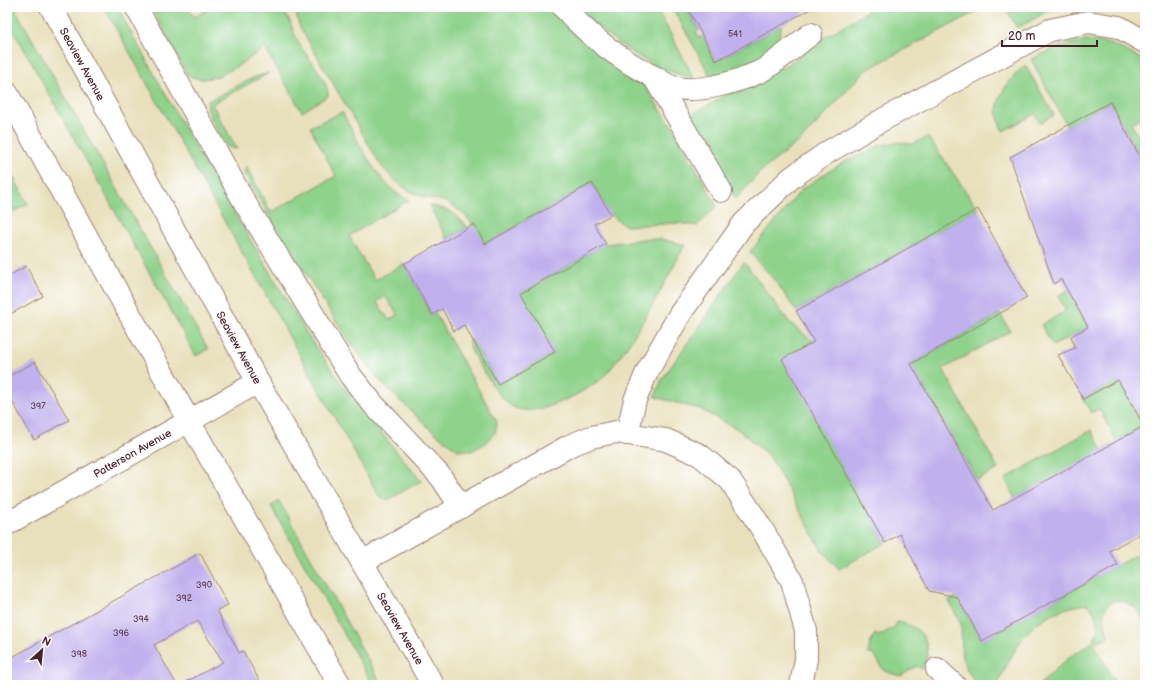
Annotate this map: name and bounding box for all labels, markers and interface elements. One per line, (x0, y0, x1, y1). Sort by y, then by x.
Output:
scale bar (1002, 22, 1097, 48)
street label: Seaview Avenue (57, 25, 108, 103)
house number: 541 (728, 29, 742, 40)
text: 20 m (1008, 29, 1035, 44)
street label: Seaview Avenue (213, 309, 264, 387)
house number: 397 (30, 401, 46, 412)
street label: Patterson Avenue (91, 426, 174, 481)
house number: 390 (196, 580, 212, 591)
street label: Seaview Avenue (374, 590, 426, 668)
house number: 392 (176, 593, 193, 604)
house number: 394 (133, 614, 150, 625)
house number: 396 (113, 628, 130, 639)
north arrow (22, 630, 62, 670)
text: N (40, 634, 53, 649)
house number: 398 (71, 649, 87, 660)

